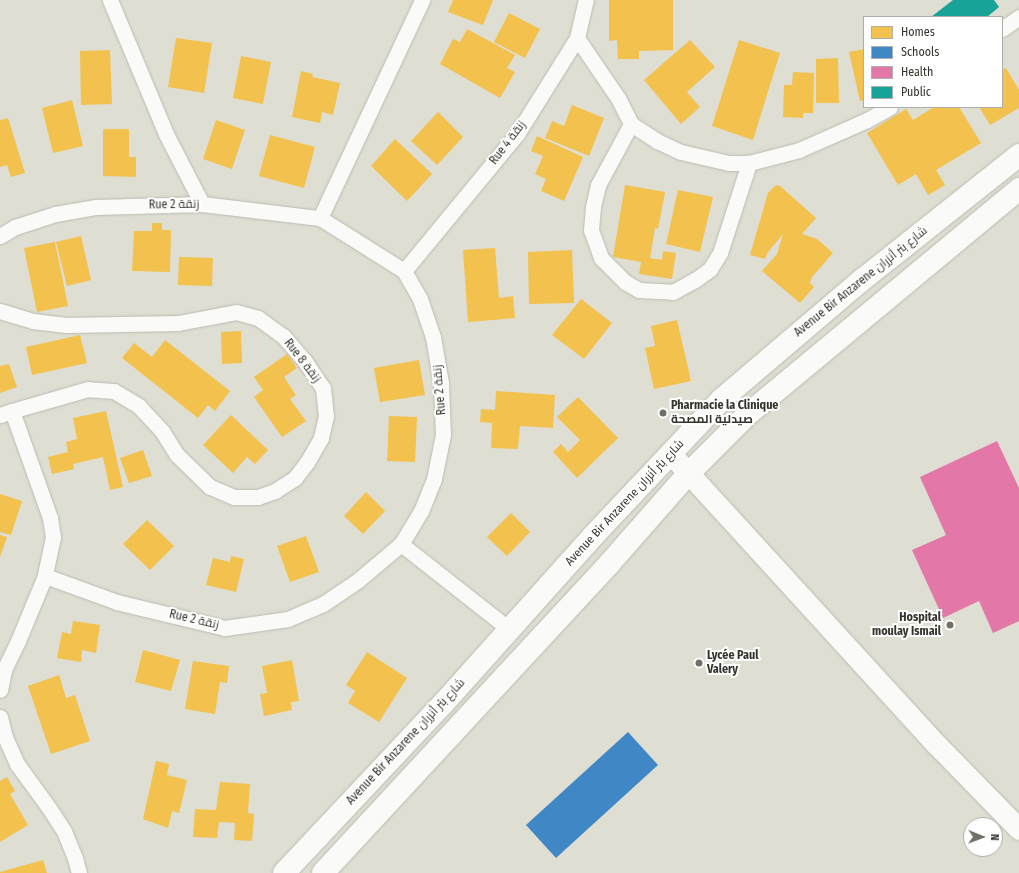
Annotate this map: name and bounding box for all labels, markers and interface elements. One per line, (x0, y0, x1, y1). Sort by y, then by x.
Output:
legend (863, 16, 1003, 108)
text: Homes (901, 25, 935, 39)
text: Schools (901, 45, 939, 59)
text: Health (901, 65, 933, 79)
text: Public (901, 85, 931, 99)
street label: Rue 4 زنقة (487, 118, 529, 168)
street label: Rue 2 زنقة (149, 197, 199, 213)
street label: Avenue Bir Anzarene شارع بئر أنزران (792, 224, 930, 340)
street label: Rue 8 زنقة (281, 336, 323, 386)
street label: Rue 2 زنقة (431, 364, 449, 416)
place label: Pharmacie la Clinique صيدلية المصحة (671, 399, 778, 427)
marker: Pharmacie la Clinique صيدلية المصحة (658, 408, 668, 418)
street label: Avenue Bir Anzarene شارع بئر أنزران (563, 437, 687, 569)
street label: Rue 2 زنقة (168, 607, 220, 633)
place label: Hospital moulay Ismail (872, 611, 941, 639)
marker: Hospital moulay Ismail (944, 619, 956, 631)
place label: Lycée Paul Valery (707, 649, 758, 677)
marker: Lycée Paul Valery (694, 658, 704, 668)
street label: Avenue Bir Anzarene شارع بئر أنزران (344, 676, 468, 808)
north arrow (963, 817, 1003, 857)
text: N (988, 834, 1001, 841)

